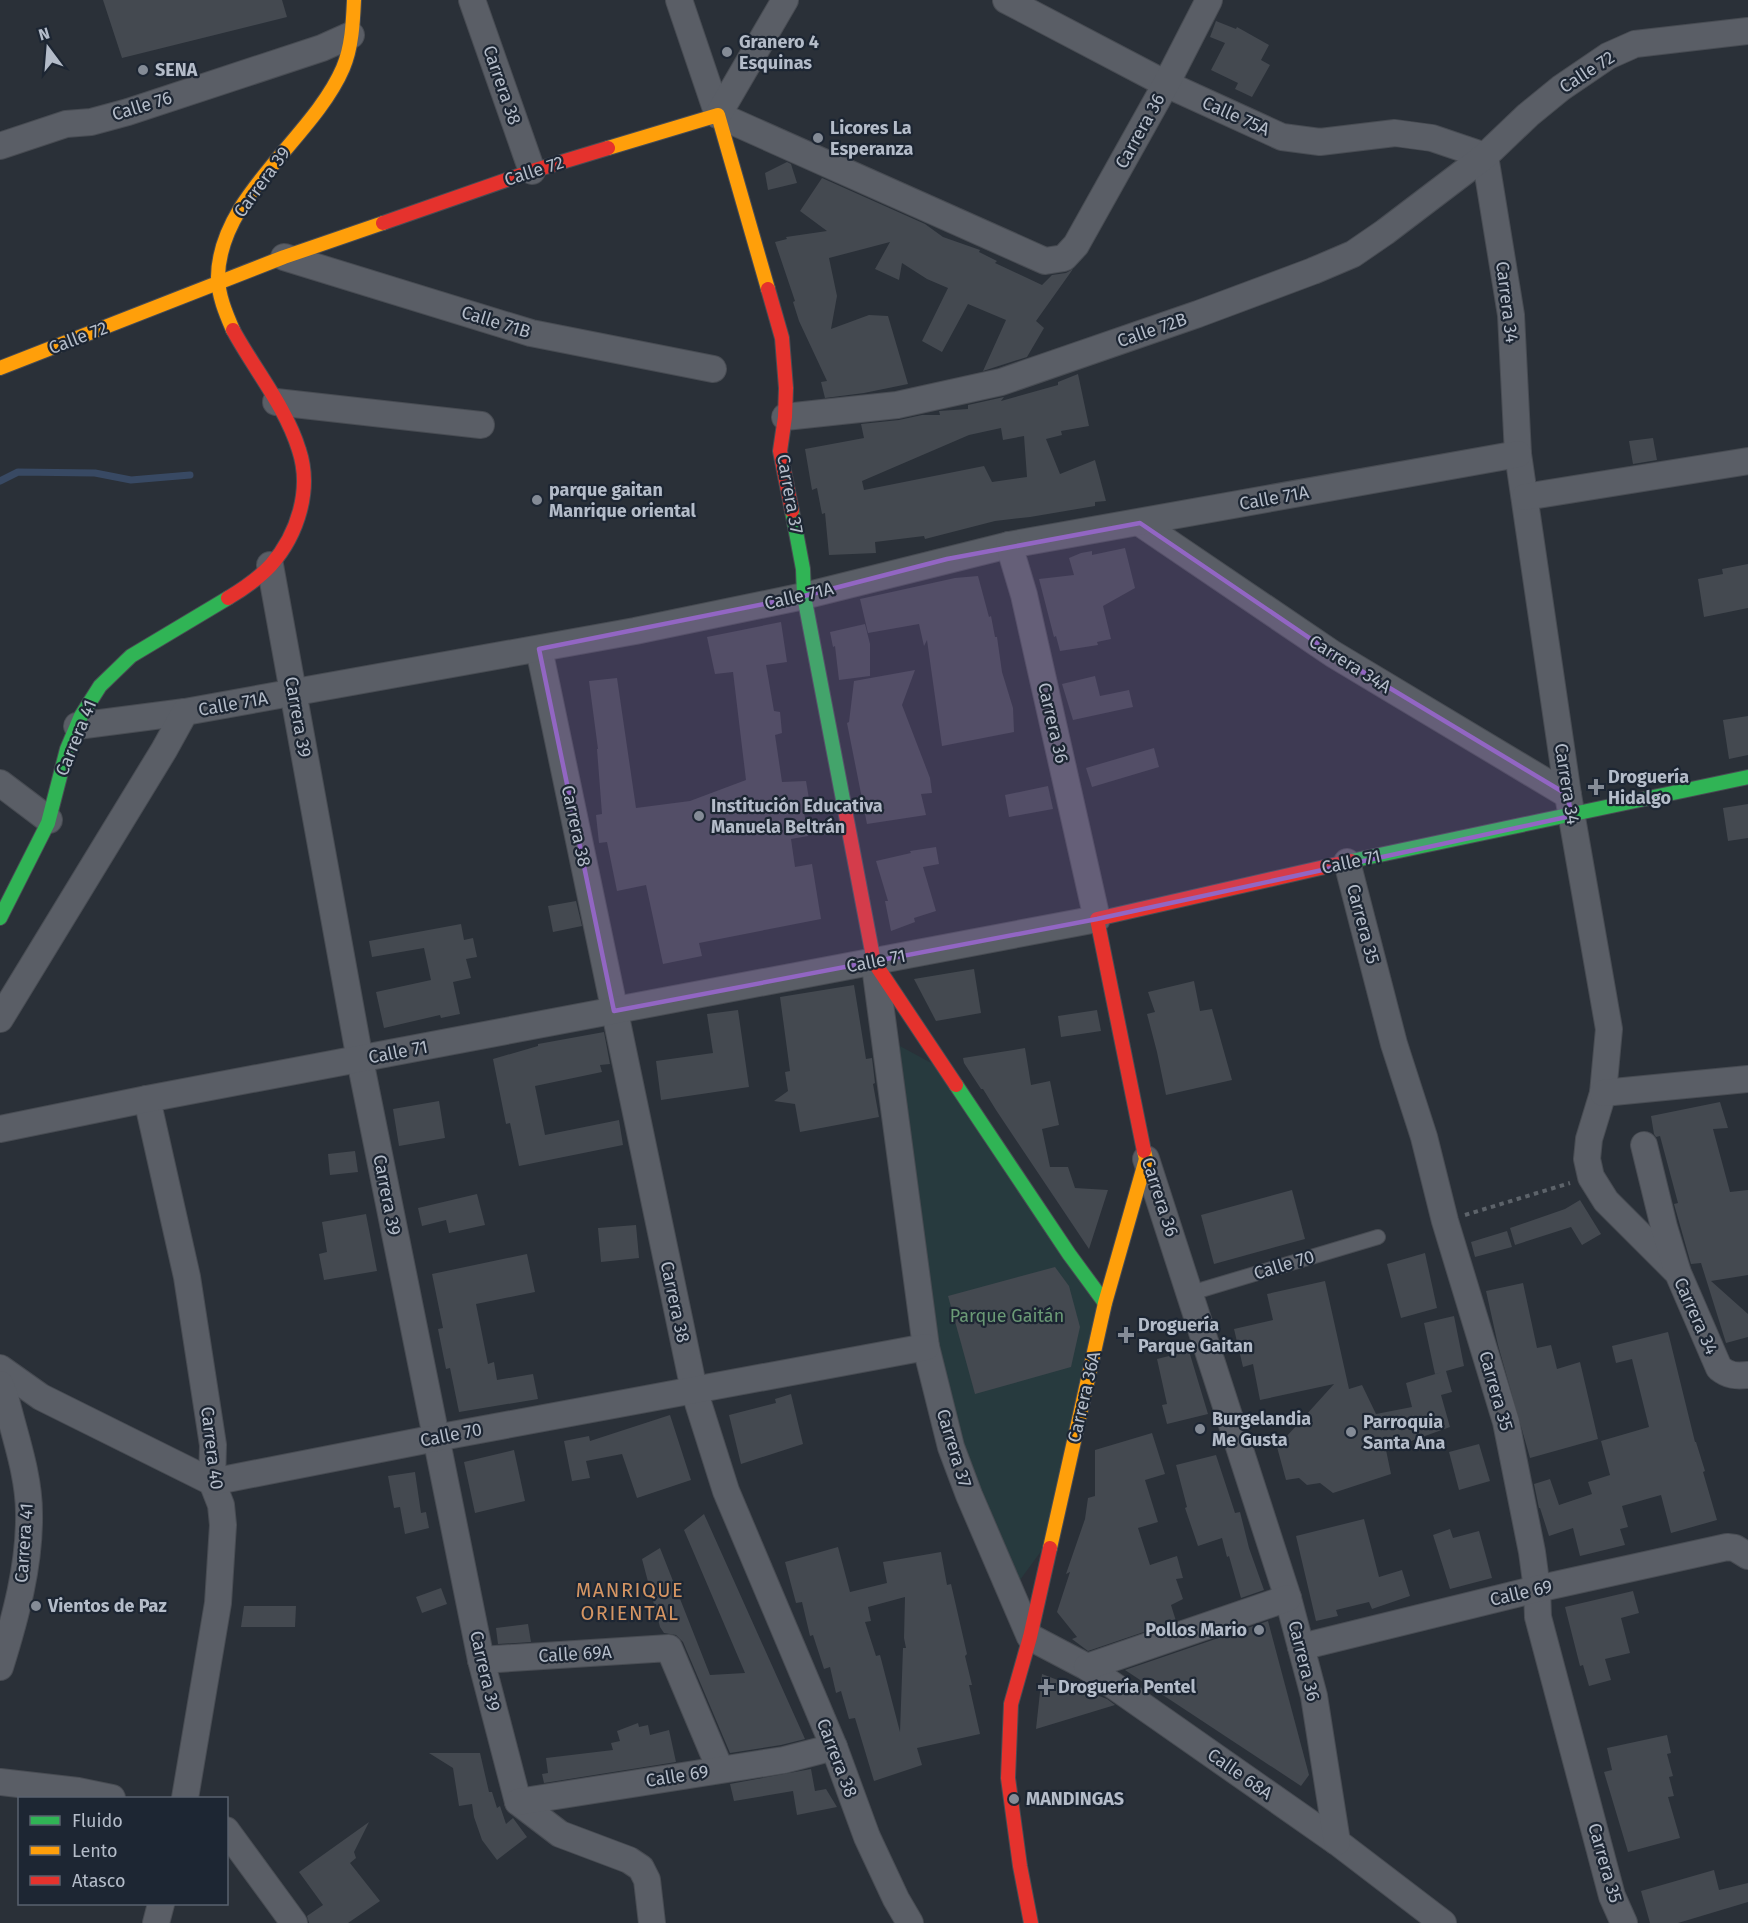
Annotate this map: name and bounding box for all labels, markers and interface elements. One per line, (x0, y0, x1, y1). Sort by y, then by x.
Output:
north arrow (18, 18, 78, 78)
text: N (36, 23, 52, 45)
place label: Granero 4 Esquinas (739, 31, 819, 74)
street label: Carrera 38 (478, 42, 526, 128)
marker: Granero 4 Esquinas (720, 45, 734, 59)
street label: Calle 72 (1555, 46, 1619, 98)
place label: SENA (155, 59, 198, 81)
marker: SENA (136, 63, 150, 77)
street label: Calle 76 (109, 86, 175, 126)
street label: Carrera 36 (1110, 90, 1170, 172)
street label: Calle 75A (1199, 91, 1274, 141)
place label: Licores La Esperanza (830, 117, 914, 160)
marker: Licores La Esperanza (811, 131, 825, 145)
street label: Carrera 39 (229, 142, 295, 222)
street label: Calle 72 (502, 151, 567, 191)
street label: Carrera 34 (1491, 260, 1523, 345)
street label: Calle 71B (459, 301, 533, 343)
street label: Calle 72B (1114, 308, 1190, 352)
street label: Calle 72 (45, 317, 111, 359)
street label: Carrera 37 (772, 452, 808, 536)
place label: parque gaitan Manrique oriental (549, 479, 697, 522)
street label: Calle 71A (1237, 481, 1311, 515)
marker: parque gaitan Manrique oriental (530, 493, 544, 507)
street label: Calle 71A (762, 577, 836, 615)
street label: Carrera 34A (1305, 630, 1396, 698)
street label: Carrera 39 (280, 675, 316, 759)
street label: Carrera 36 (1033, 680, 1073, 766)
street label: Calle 71A (196, 687, 270, 721)
street label: Carrera 41 (51, 697, 101, 779)
street label: Carrera 34 (1550, 742, 1584, 827)
place label: Droguería Hidalgo (1608, 766, 1689, 809)
marker: Droguería Hidalgo (1589, 780, 1603, 794)
street label: Carrera 38 (557, 783, 595, 869)
place label: Institución Educativa Manuela Beltrán (711, 795, 883, 838)
marker: Institución Educativa Manuela Beltrán (692, 809, 706, 823)
street label: Calle 71 (1319, 845, 1383, 879)
street label: Carrera 35 (1342, 882, 1384, 966)
street label: Calle 71 (844, 944, 908, 978)
street label: Calle 71 (366, 1035, 430, 1069)
street label: Carrera 39 (368, 1153, 406, 1237)
street label: Carrera 36 (1137, 1154, 1183, 1240)
street label: Calle 70 (1251, 1245, 1317, 1285)
street label: Carrera 38 (656, 1259, 694, 1345)
street label: Carrera 34 (1669, 1274, 1723, 1358)
park label: Parque Gaitán (950, 1305, 1064, 1327)
place label: Droguería Parque Gaitan (1138, 1314, 1253, 1357)
marker: Droguería Parque Gaitan (1119, 1328, 1133, 1342)
street label: Carrera 36A (1063, 1349, 1105, 1445)
street label: Carrera 35 (1474, 1349, 1518, 1433)
street label: Carrera 40 (196, 1405, 228, 1491)
street label: Carrera 37 (932, 1406, 976, 1490)
place label: Burgelandia Me Gusta (1212, 1408, 1311, 1451)
place label: Parroquia Santa Ana (1363, 1411, 1445, 1454)
street label: Calle 70 (418, 1418, 484, 1452)
marker: Burgelandia Me Gusta (1193, 1422, 1207, 1436)
marker: Parroquia Santa Ana (1344, 1425, 1358, 1439)
street label: Carrera 41 (10, 1502, 38, 1584)
street label: Calle 69 (1488, 1575, 1554, 1611)
district label: MANRIQUE ORIENTAL (576, 1578, 684, 1625)
place label: Vientos de Paz (47, 1595, 167, 1617)
marker: Vientos de Paz (29, 1599, 43, 1613)
street label: Carrera 36 (1283, 1618, 1325, 1704)
place label: Pollos Mario (1145, 1619, 1247, 1641)
marker: Pollos Mario (1252, 1623, 1266, 1637)
street label: Carrera 39 (465, 1629, 505, 1713)
street label: Calle 69A (538, 1641, 613, 1667)
place label: Droguería Pentel (1058, 1676, 1196, 1698)
marker: Droguería Pentel (1039, 1680, 1053, 1694)
street label: Carrera 38 (812, 1715, 862, 1801)
street label: Calle 68A (1203, 1744, 1277, 1805)
street label: Calle 69 (644, 1760, 710, 1792)
place label: MANDINGAS (1026, 1788, 1124, 1810)
marker: MANDINGAS (1007, 1792, 1021, 1806)
legend (18, 1797, 228, 1905)
text: Fluido (72, 1810, 123, 1832)
street label: Carrera 35 (1583, 1821, 1627, 1905)
text: Lento (72, 1840, 118, 1862)
text: Atasco (72, 1870, 125, 1892)

